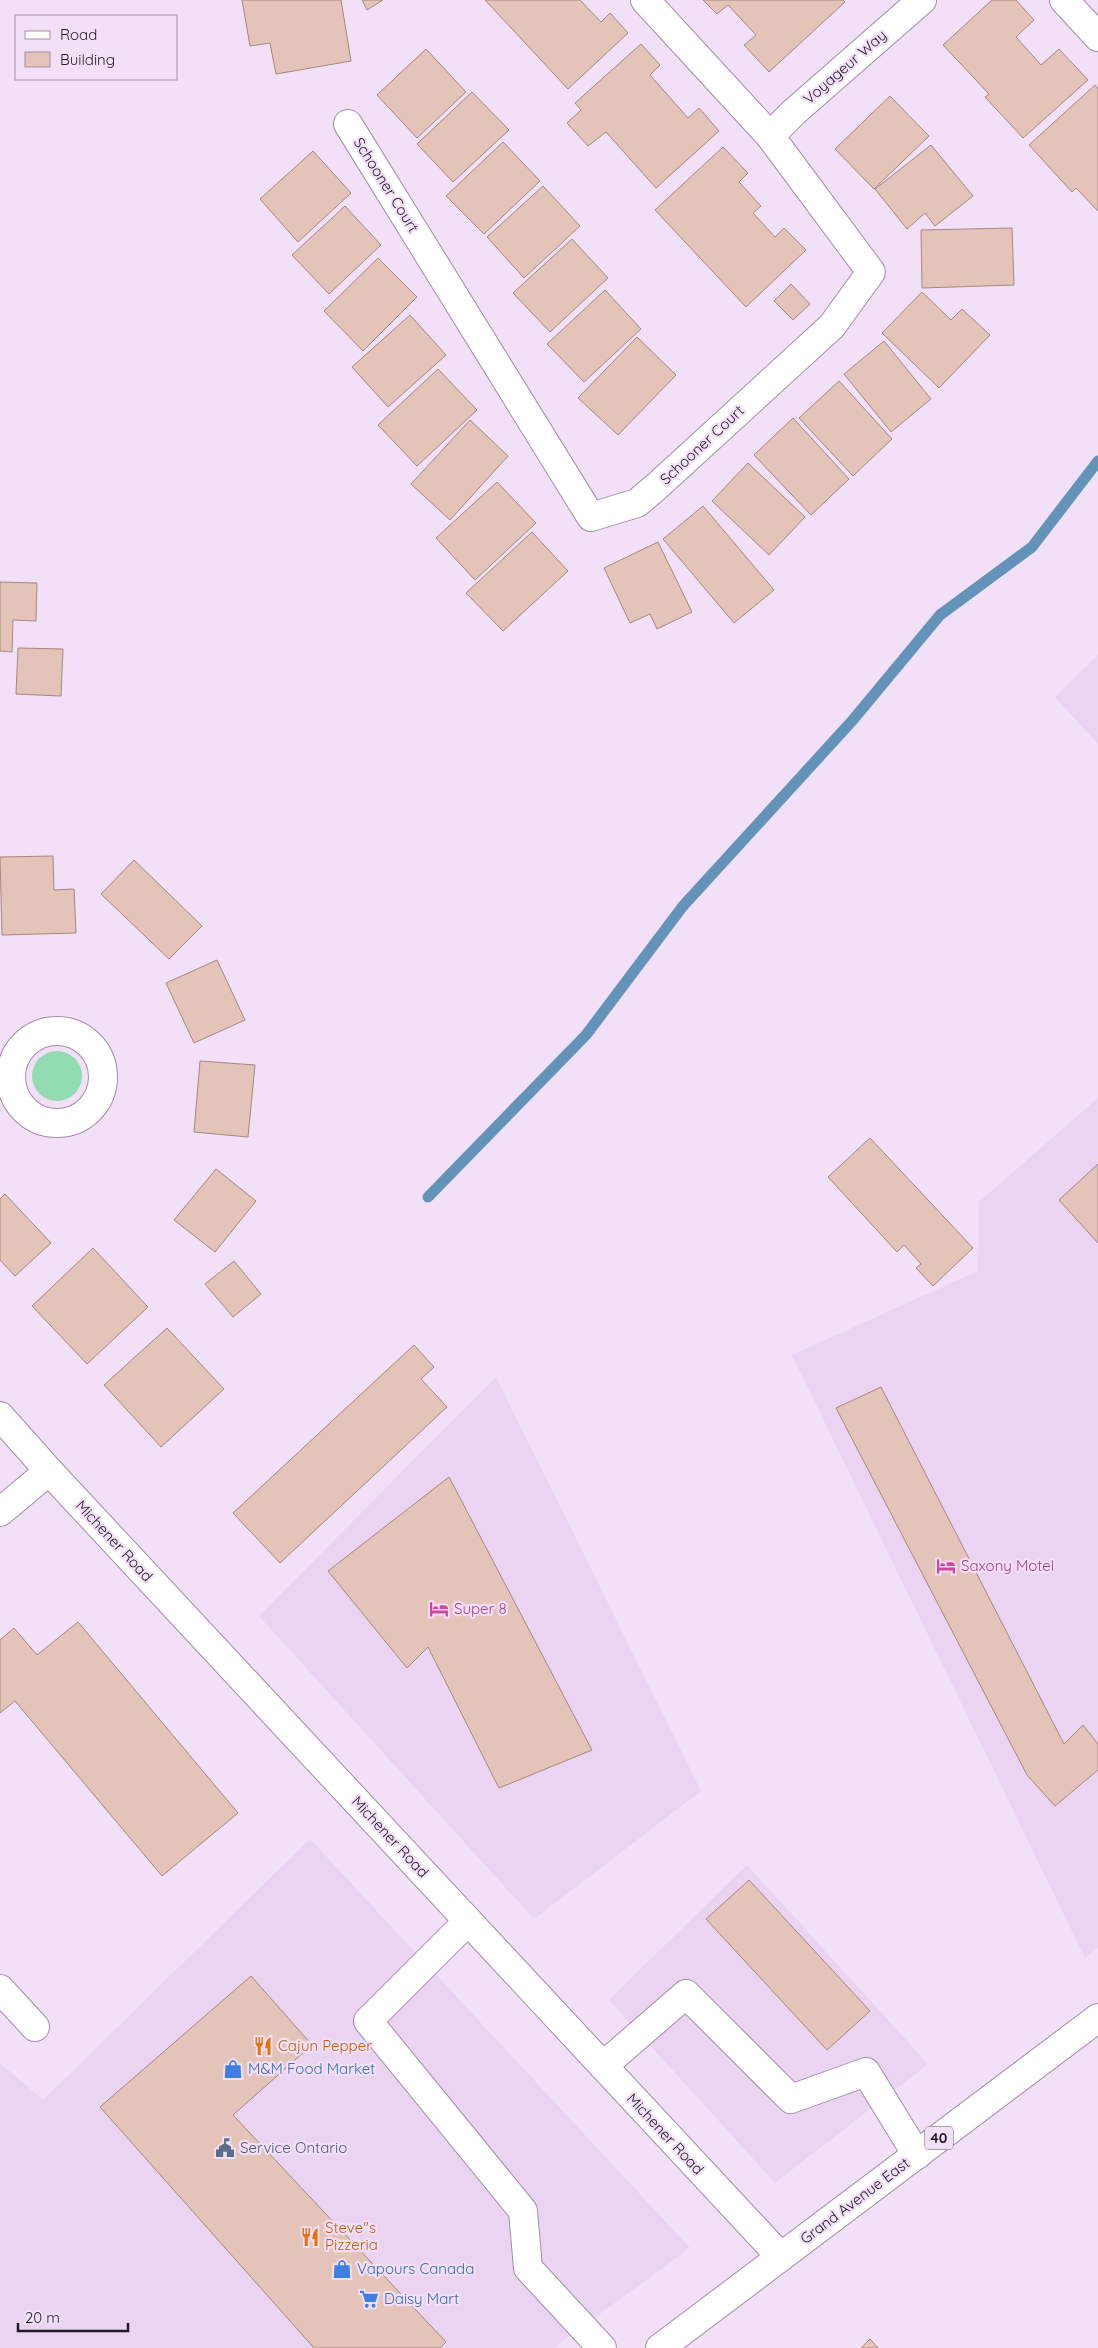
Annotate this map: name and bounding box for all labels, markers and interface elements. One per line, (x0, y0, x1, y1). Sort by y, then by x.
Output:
legend (15, 15, 178, 80)
text: Road (60, 25, 97, 44)
street label: Voyageur Way (799, 25, 890, 108)
text: Building (60, 50, 115, 69)
street label: Schooner Court (350, 134, 423, 236)
street label: Schooner Court (656, 401, 748, 488)
street label: Michener Road (72, 1496, 157, 1585)
hotel icon: Saxony Motel (935, 1555, 957, 1577)
place label: Saxony Motel (961, 1556, 1054, 1575)
hotel icon: Super 8 (428, 1598, 450, 1620)
place label: Super 8 (454, 1599, 507, 1618)
street label: Michener Road (348, 1792, 433, 1881)
restaurant icon: Cajun Pepper (252, 2035, 274, 2057)
place label: Cajun Pepper (278, 2036, 372, 2055)
shop icon: M&M Food Market (222, 2058, 244, 2080)
place label: M&M Food Market (248, 2059, 375, 2078)
street label: Michener Road (623, 2089, 708, 2178)
road number: 40 (925, 2126, 953, 2150)
public building icon: Service Ontario (214, 2137, 236, 2159)
place label: Service Ontario (240, 2138, 347, 2157)
street label: Grand Avenue East (796, 2153, 913, 2248)
place label: Steve''s Pizzeria (325, 2218, 378, 2254)
restaurant icon: Steve''s Pizzeria (299, 2226, 321, 2248)
shop icon: Vapours Canada (331, 2258, 353, 2280)
place label: Vapours Canada (357, 2259, 474, 2278)
supermarket icon: Daisy Mart (358, 2288, 380, 2310)
place label: Daisy Mart (384, 2289, 459, 2308)
scale bar (18, 2300, 128, 2332)
text: 20 m (25, 2308, 60, 2327)

